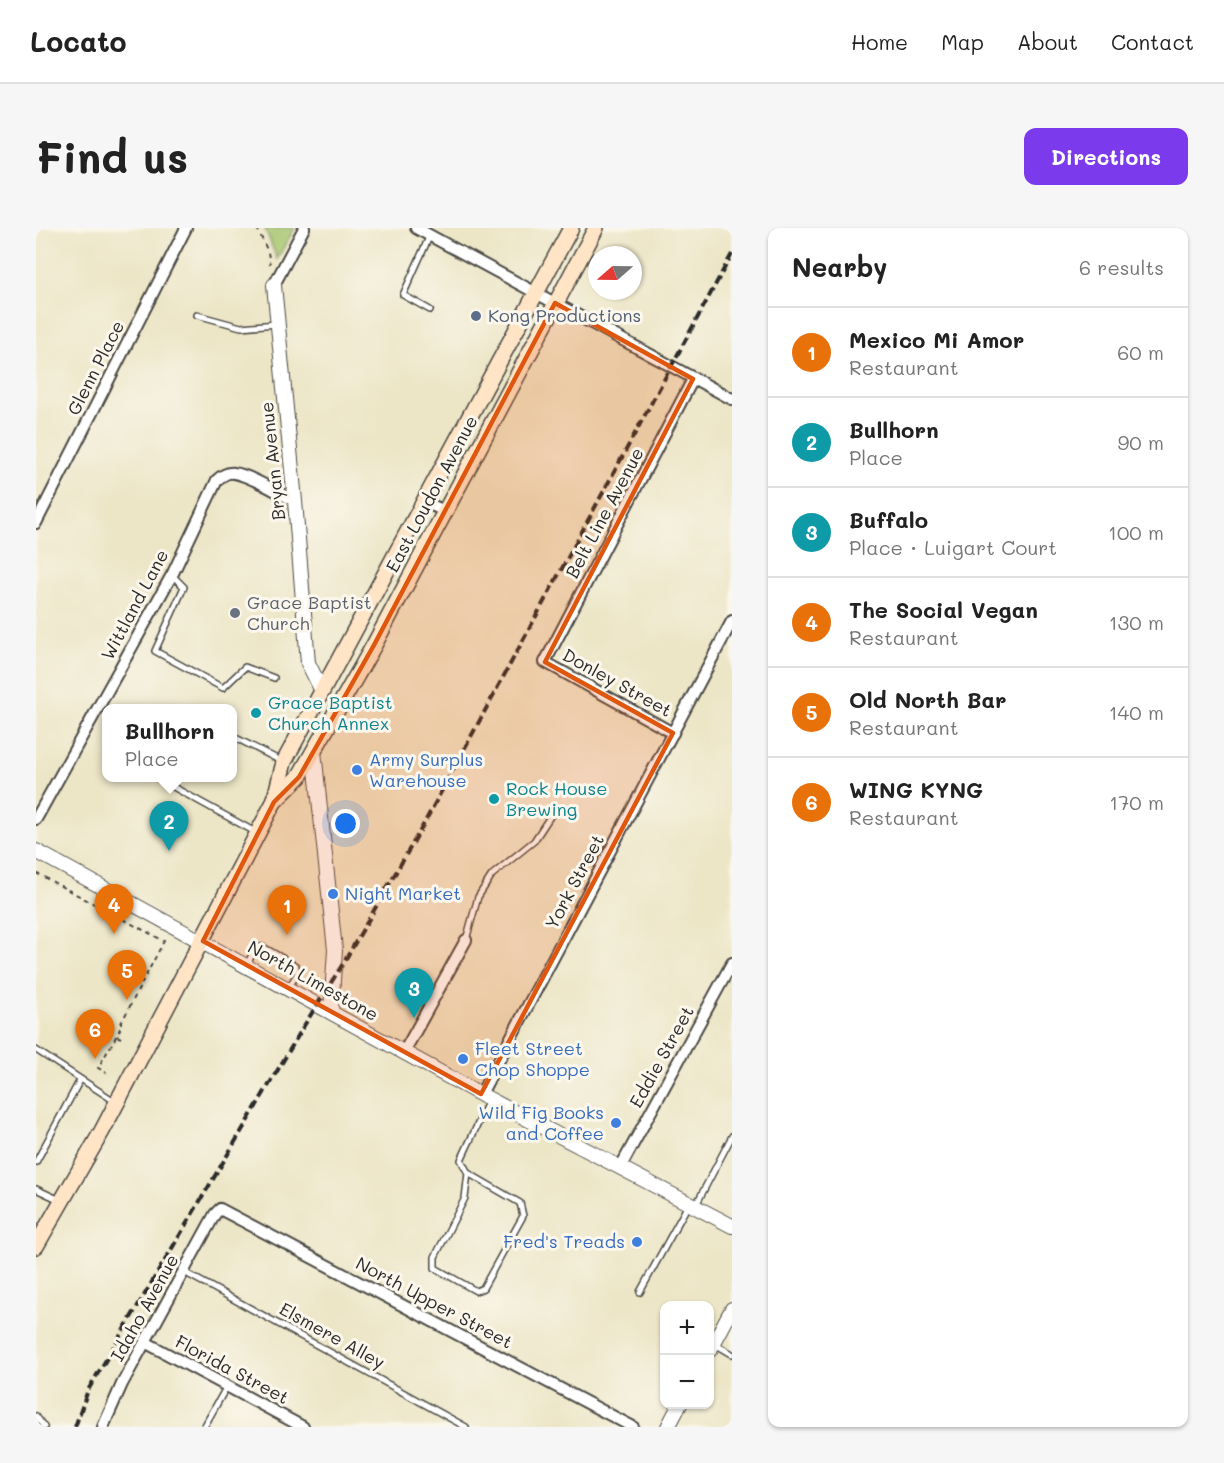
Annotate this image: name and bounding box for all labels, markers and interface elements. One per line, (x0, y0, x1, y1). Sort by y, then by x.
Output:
text: Locato (30, 23, 127, 59)
text: Home (851, 28, 908, 55)
text: Map (941, 28, 984, 55)
text: About (1017, 28, 1078, 55)
text: Contact (1111, 28, 1194, 55)
button: Directions (1024, 128, 1188, 185)
text: Find us (36, 129, 188, 184)
north arrow (588, 246, 642, 300)
text: Nearby (792, 250, 887, 284)
text: 6 results (1079, 254, 1164, 280)
place label: Kong Productions (488, 303, 641, 327)
marker: Kong Productions (469, 309, 483, 323)
street label: Glenn Place (61, 316, 129, 419)
text: Mexico Mi Amor (849, 325, 1024, 354)
text: 1 (807, 339, 816, 365)
text: 60 m (1117, 339, 1164, 365)
text: Restaurant (849, 354, 959, 380)
street label: Bryan Avenue (254, 401, 290, 521)
street label: East Loudon Avenue (380, 411, 483, 576)
text: Bullhorn (849, 415, 939, 444)
text: 2 (806, 429, 817, 455)
text: 90 m (1118, 429, 1164, 455)
street label: Belt Line Avenue (560, 443, 649, 582)
text: Place (849, 444, 903, 470)
text: Buffalo (849, 505, 928, 534)
text: 3 (806, 519, 818, 545)
text: 100 m (1108, 519, 1164, 545)
text: Place · Luigart Court (849, 534, 1057, 560)
street label: Wittland Lane (95, 545, 173, 664)
place label: Grace Baptist Church (247, 590, 372, 635)
text: The Social Vegan (849, 595, 1038, 624)
marker: Grace Baptist Church (228, 606, 242, 620)
text: 4 (805, 609, 818, 635)
text: 130 m (1109, 609, 1164, 635)
text: Restaurant (849, 624, 959, 650)
street label: Donley Street (559, 642, 676, 722)
text: Old North Bar (849, 685, 1006, 714)
place label: Grace Baptist Church Annex (268, 690, 393, 735)
text: 5 (806, 699, 817, 725)
text: 140 m (1109, 699, 1164, 725)
popup (102, 704, 237, 782)
marker: Grace Baptist Church Annex (249, 706, 263, 720)
text: Restaurant (849, 714, 959, 740)
text: Bullhorn (125, 716, 214, 745)
text: Place (125, 745, 179, 771)
place label: Army Surplus Warehouse (369, 747, 483, 792)
marker: Army Surplus Warehouse (350, 763, 364, 777)
text: WING KYNG (849, 775, 983, 804)
place label: Rock House Brewing (506, 776, 607, 821)
text: 6 (805, 789, 818, 815)
text: 170 m (1109, 789, 1164, 815)
marker: Rock House Brewing (487, 792, 501, 806)
pin: 2 (150, 802, 188, 851)
text: Restaurant (849, 804, 959, 830)
your location (331, 809, 360, 838)
street label: York Street (539, 830, 609, 933)
place label: Night Market (345, 881, 461, 905)
pin: 4 (94, 884, 134, 934)
pin: 1 (268, 886, 306, 935)
marker: Night Market (326, 887, 340, 901)
street label: North Limestone (244, 934, 383, 1026)
pin: 5 (108, 950, 146, 1000)
pin: 3 (394, 968, 434, 1018)
street label: Eddie Street (623, 1001, 699, 1112)
pin: 6 (76, 1010, 114, 1059)
place label: Fleet Street Chop Shoppe (475, 1036, 590, 1081)
marker: Fleet Street Chop Shoppe (456, 1052, 470, 1066)
place label: Wild Fig Books and Coffee (478, 1100, 604, 1145)
marker: Wild Fig Books and Coffee (609, 1116, 623, 1130)
place label: Fred's Treads (503, 1229, 625, 1253)
marker: Fred's Treads (630, 1235, 644, 1249)
street label: Idaho Avenue (105, 1249, 184, 1366)
street label: North Upper Street (352, 1251, 517, 1354)
street label: Elsmere Alley (275, 1296, 389, 1374)
map controls (660, 1301, 714, 1409)
button: + (660, 1301, 714, 1355)
street label: Florida Street (171, 1329, 294, 1409)
button: − (660, 1355, 714, 1409)

